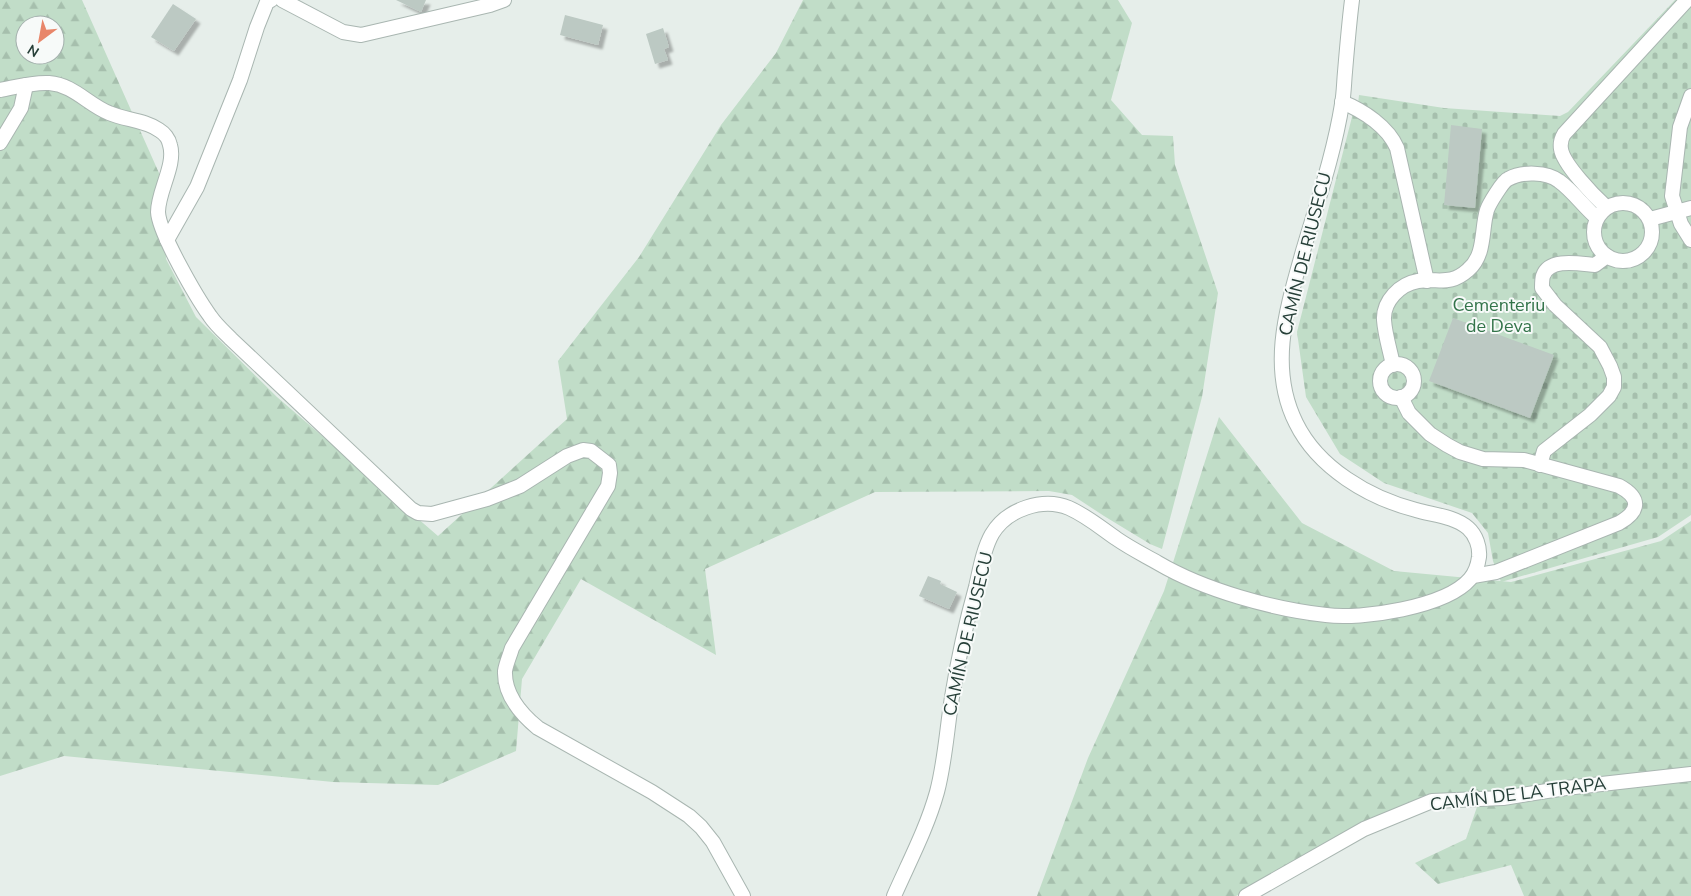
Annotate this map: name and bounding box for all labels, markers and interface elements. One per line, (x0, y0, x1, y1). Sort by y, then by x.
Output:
north arrow (15, 15, 65, 65)
text: N (24, 40, 43, 61)
street label: CAMÍN DE RIUSECU (1273, 170, 1337, 338)
park label: Cementeriu de Deva (1453, 293, 1545, 338)
street label: CAMÍN DE RIUSECU (937, 550, 999, 718)
street label: CAMÍN DE LA TRAPA (1428, 771, 1608, 817)

